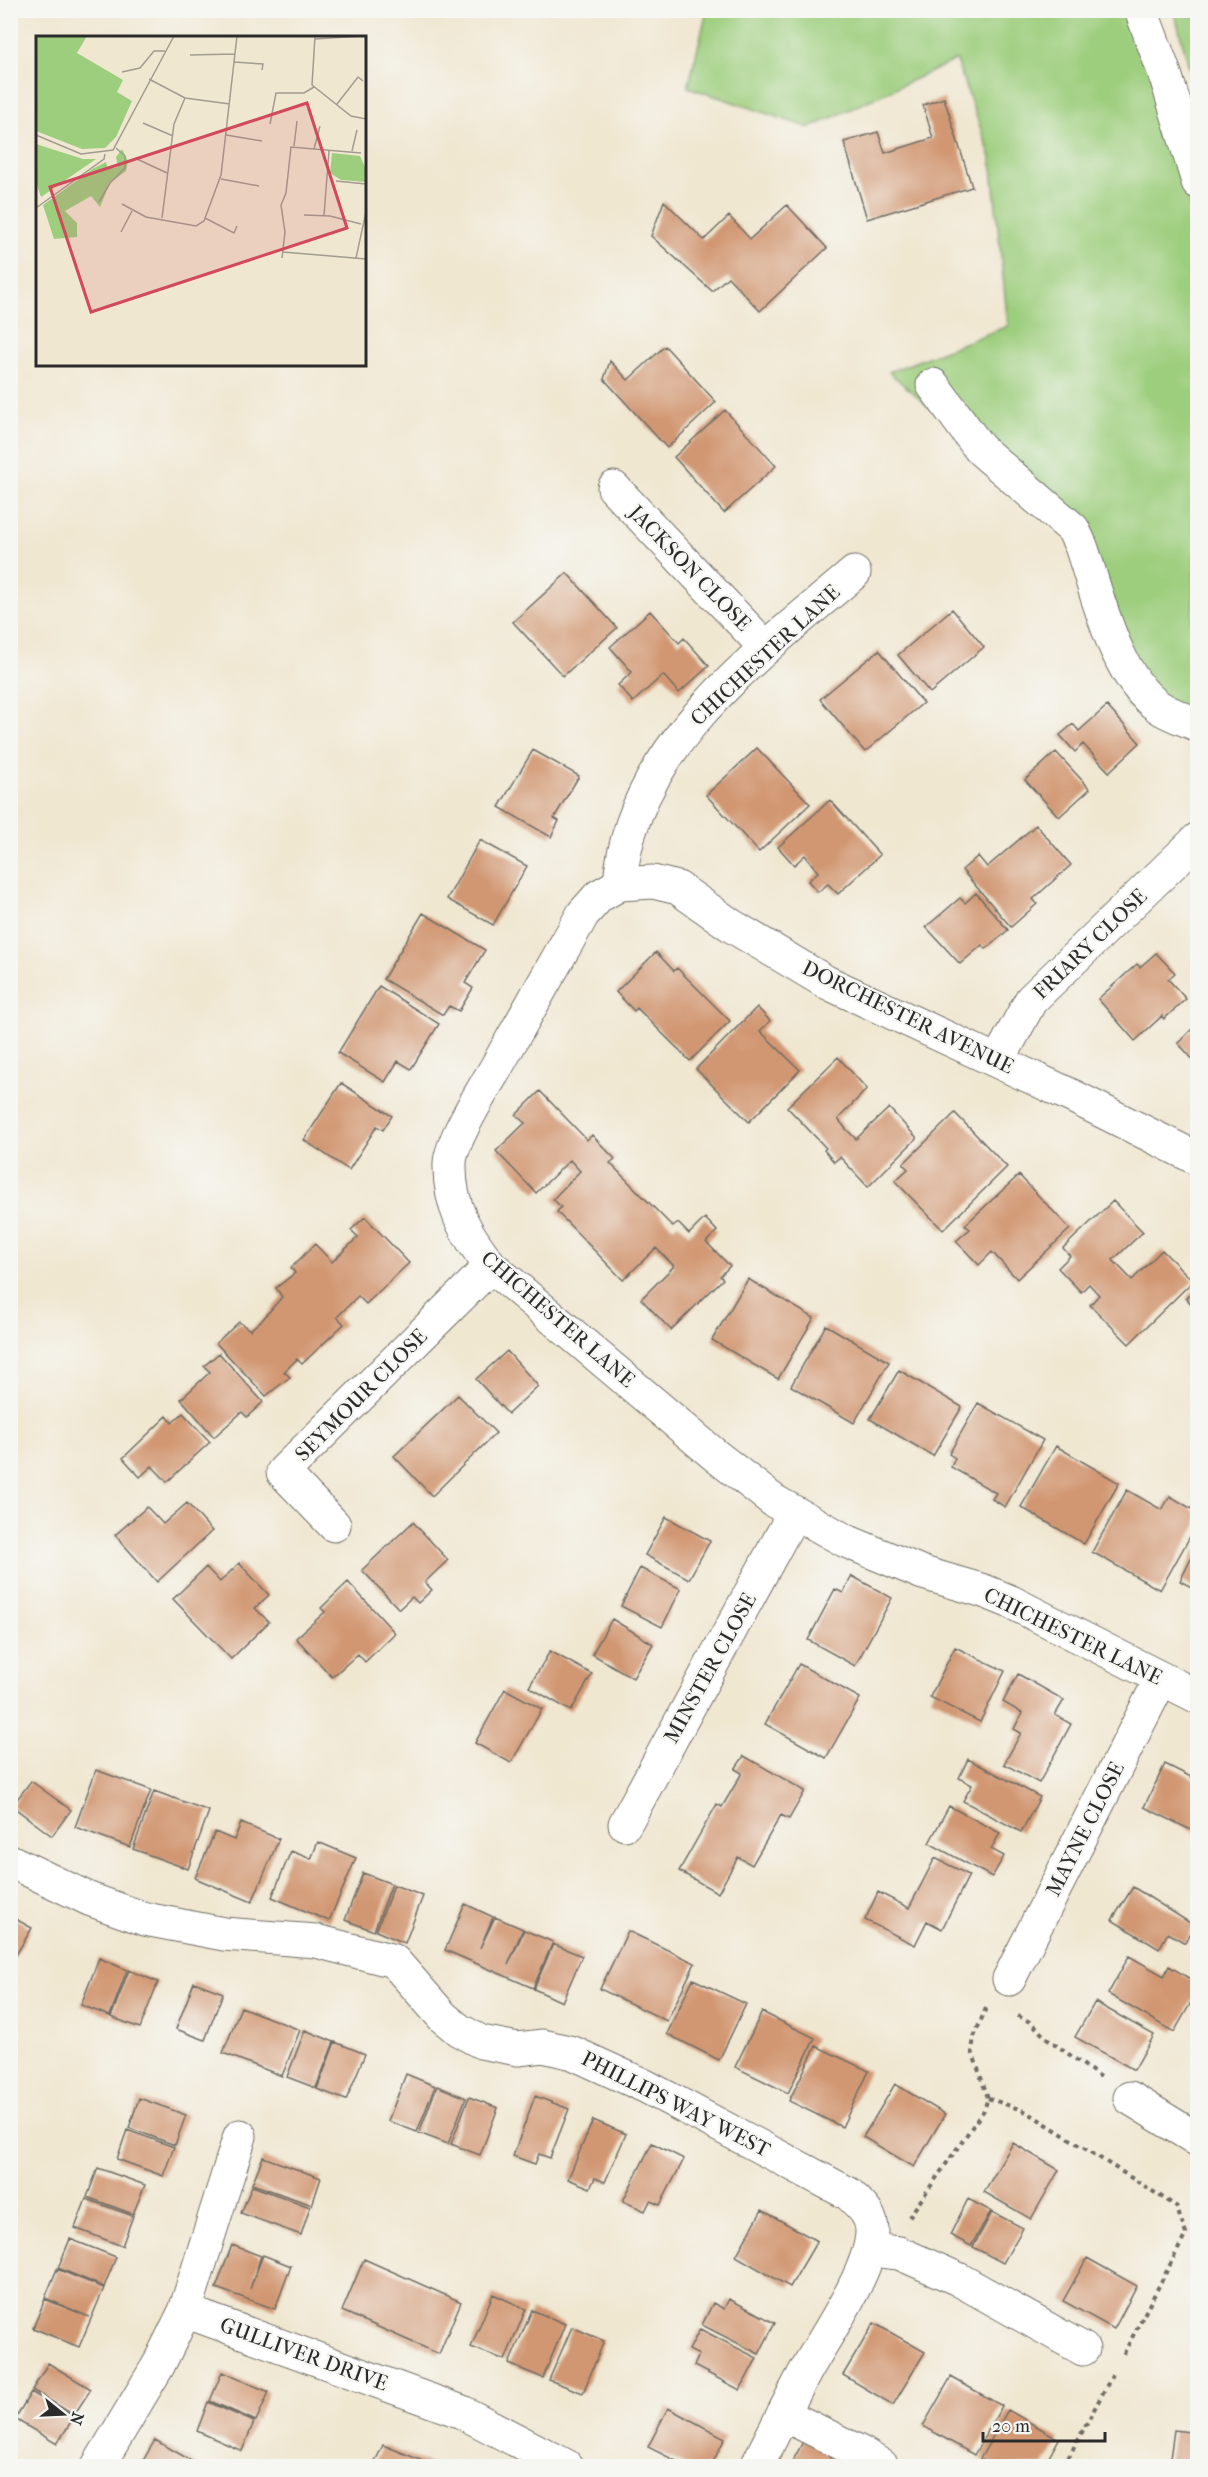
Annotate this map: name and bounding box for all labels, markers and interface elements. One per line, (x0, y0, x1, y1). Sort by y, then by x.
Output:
inset map (36, 36, 366, 366)
street label: JACKSON CLOSE (623, 499, 756, 636)
street label: CHICHESTER LANE (685, 580, 845, 730)
street label: FRIARY CLOSE (1028, 884, 1152, 1004)
street label: DORCHESTER AVENUE (798, 955, 1018, 1079)
street label: CHICHESTER LANE (476, 1246, 640, 1392)
street label: SEYMOUR CLOSE (290, 1324, 432, 1466)
street label: CHICHESTER LANE (980, 1582, 1166, 1690)
street label: MINSTER CLOSE (659, 1589, 761, 1747)
street label: MAYNE CLOSE (1041, 1758, 1129, 1900)
street label: PHILLIPS WAY WEST (578, 2046, 775, 2162)
street label: GULLIVER DRIVE (217, 2313, 391, 2396)
north arrow (33, 2384, 93, 2444)
scale bar (983, 2405, 1104, 2443)
text: N (66, 2410, 88, 2428)
text: 20 m (992, 2416, 1030, 2437)

